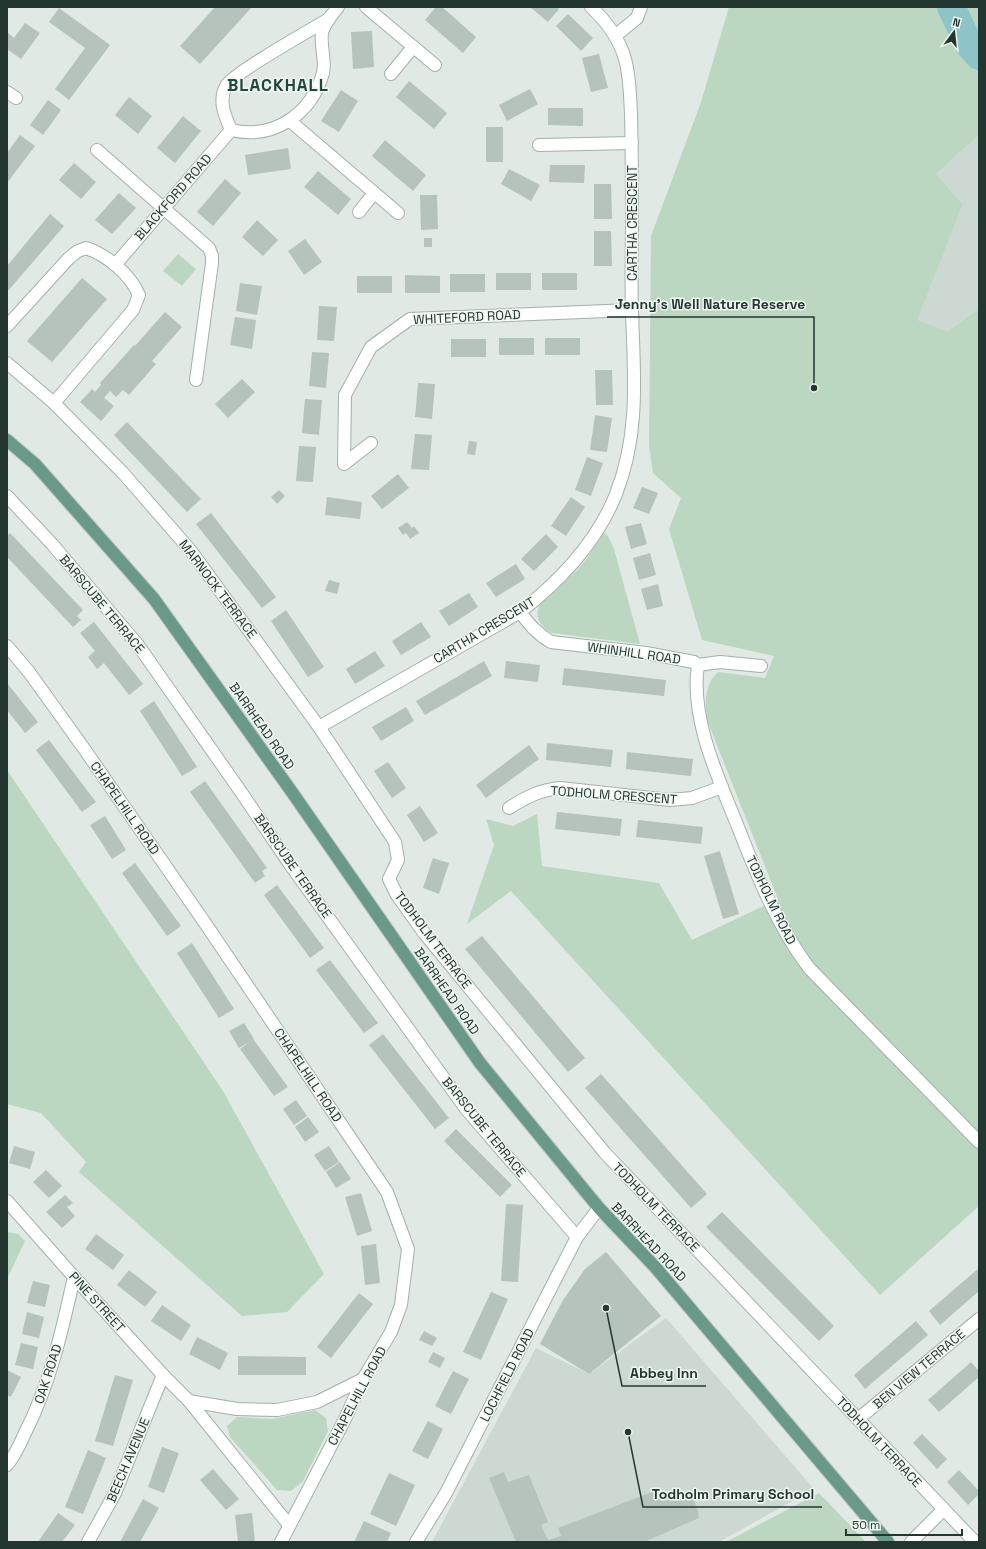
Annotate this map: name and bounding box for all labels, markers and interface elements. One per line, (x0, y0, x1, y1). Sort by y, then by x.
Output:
north arrow (934, 12, 974, 52)
text: N (951, 15, 962, 30)
district label: BLACKHALL (227, 74, 329, 96)
street label: BLACKFORD ROAD (131, 150, 215, 244)
street label: CARTHA CRESCENT (624, 165, 641, 281)
callout: Jenny's Well Nature Reserve (607, 291, 814, 317)
text: Jenny's Well Nature Reserve (615, 295, 805, 313)
street label: WHITEFORD ROAD (413, 306, 521, 328)
street label: MARNOCK TERRACE (175, 536, 261, 642)
street label: BARSCUBE TERRACE (56, 551, 148, 657)
street label: CARTHA CRESCENT (430, 593, 538, 667)
street label: WHINHILL ROAD (586, 638, 682, 668)
street label: BARRHEAD ROAD (226, 679, 298, 773)
street label: CHAPELHILL ROAD (87, 758, 163, 858)
street label: TODHOLM CRESCENT (550, 782, 678, 808)
street label: BARSCUBE TERRACE (250, 810, 336, 922)
street label: TODHOLM ROAD (742, 853, 800, 947)
street label: TODHOLM TERRACE (391, 888, 475, 992)
street label: BARRHEAD ROAD (411, 944, 483, 1038)
street label: CHAPELHILL ROAD (270, 1025, 346, 1125)
street label: BARSCUBE TERRACE (438, 1073, 530, 1181)
street label: TODHOLM TERRACE (609, 1159, 703, 1255)
street label: BARRHEAD ROAD (608, 1199, 690, 1285)
street label: PINE STREET (65, 1268, 129, 1336)
street label: LOCHFIELD ROAD (476, 1325, 538, 1425)
street label: BEN VIEW TERRACE (869, 1325, 969, 1413)
street label: OAK ROAD (30, 1342, 66, 1406)
street label: CHAPELHILL ROAD (324, 1344, 390, 1448)
callout: Abbey Inn (622, 1360, 706, 1386)
text: Abbey Inn (630, 1364, 698, 1382)
street label: TODHOLM TERRACE (833, 1393, 925, 1491)
street label: BEECH AVENUE (102, 1415, 154, 1505)
callout: Todholm Primary School (643, 1481, 822, 1507)
text: Todholm Primary School (652, 1485, 814, 1503)
scale bar (846, 1511, 962, 1537)
text: 50 m (852, 1517, 880, 1533)

